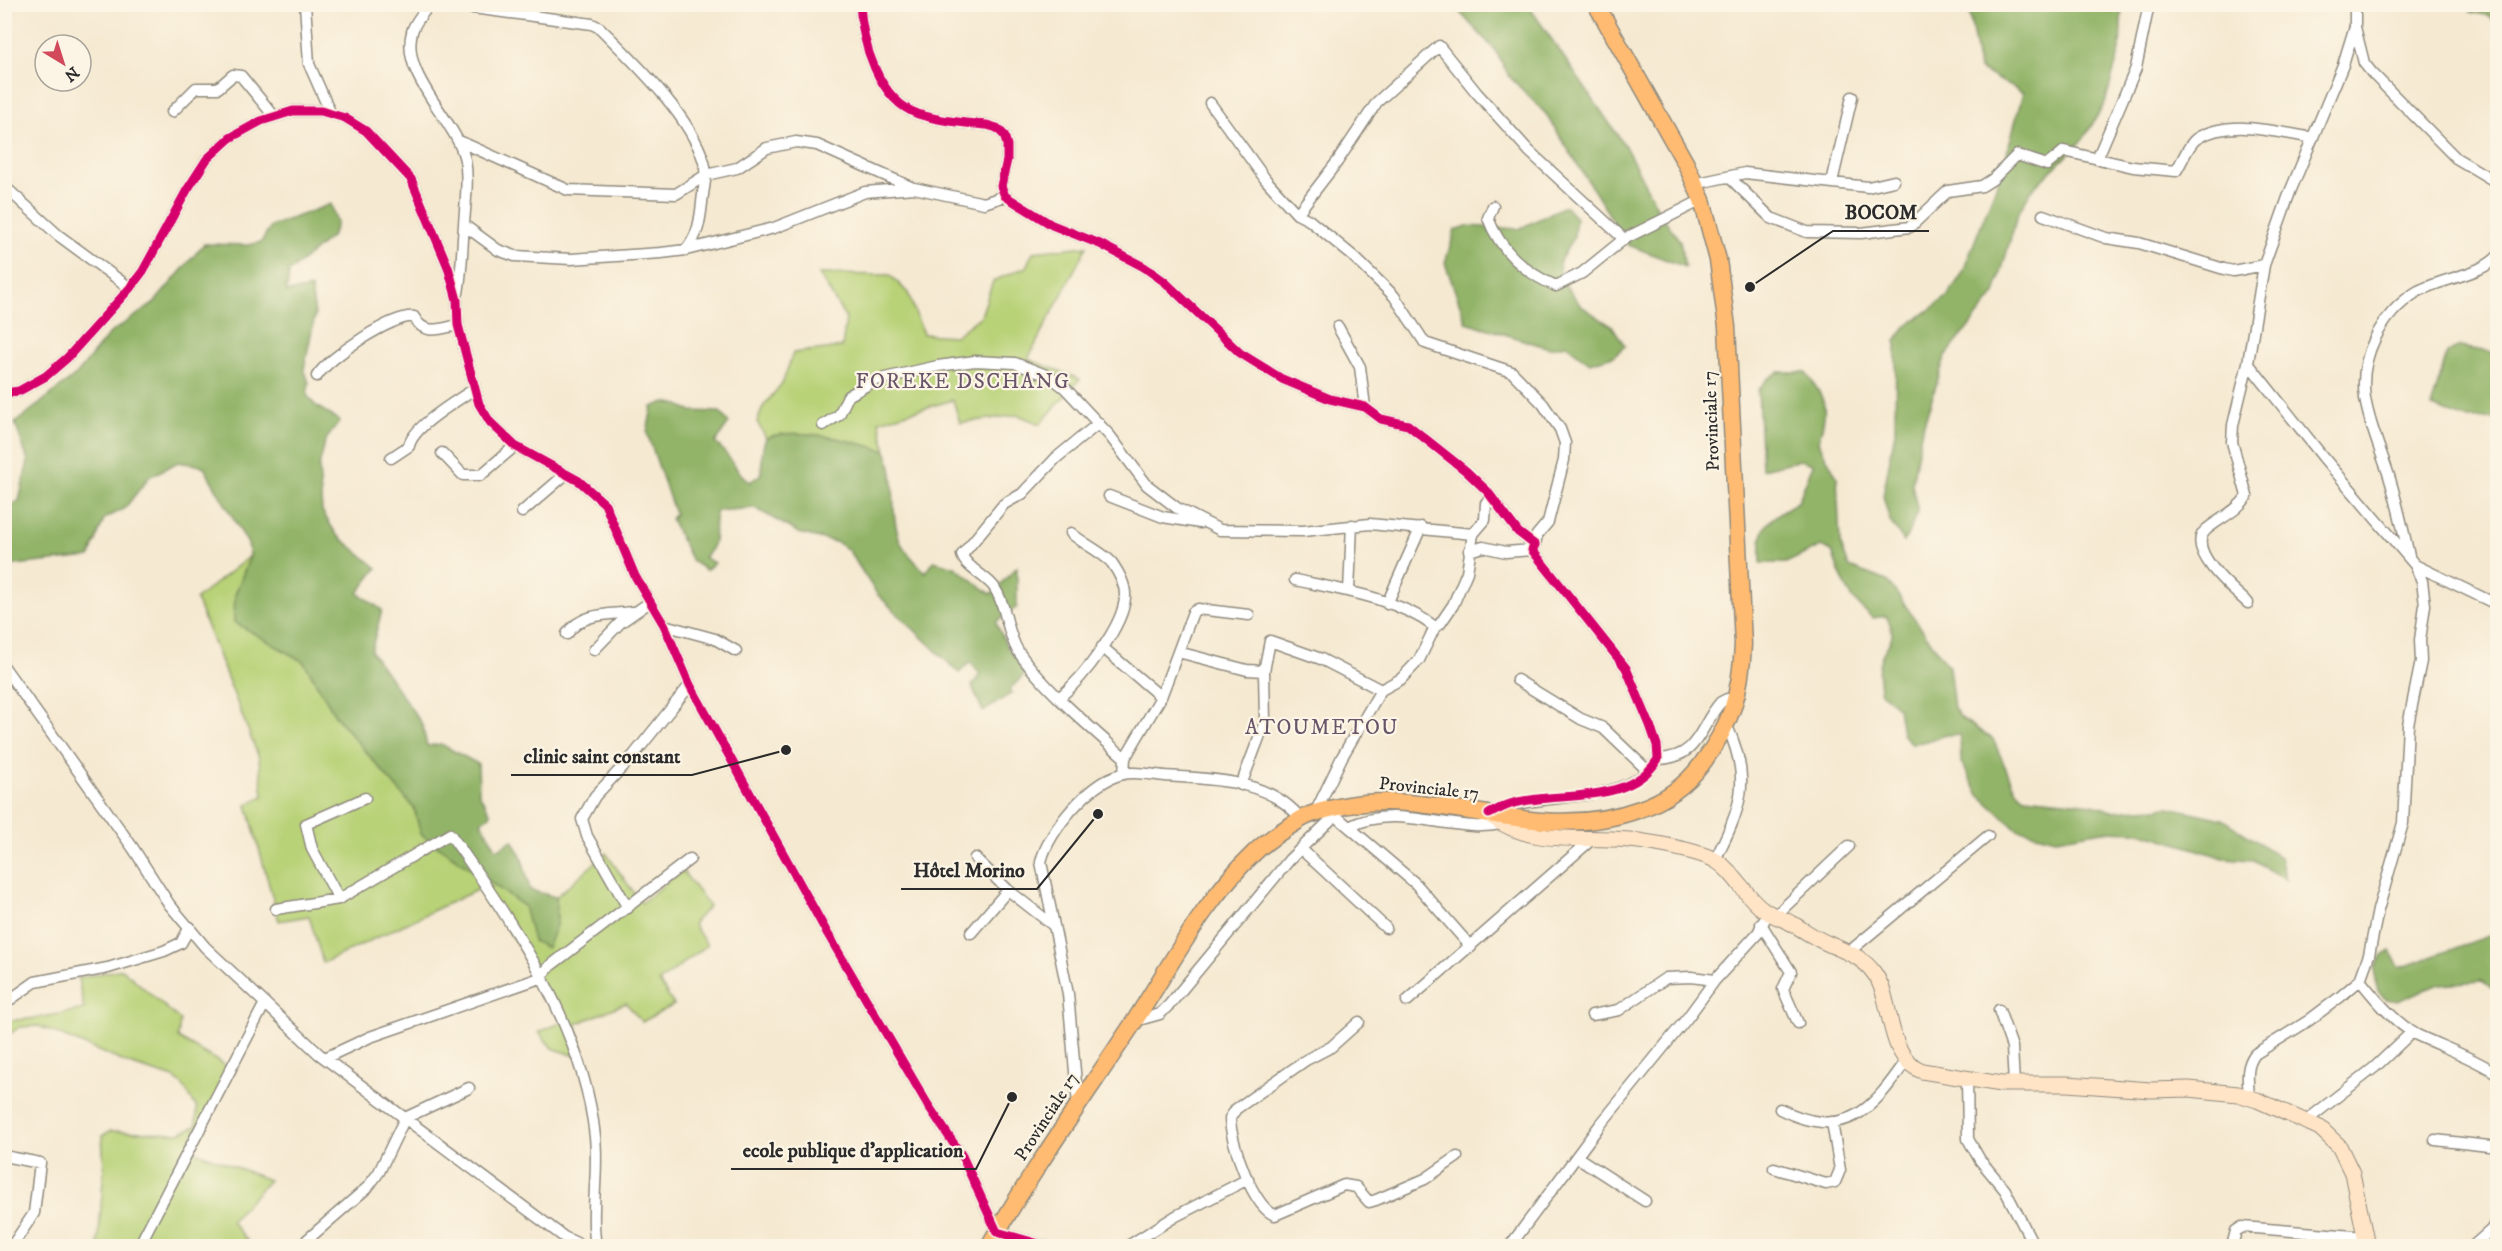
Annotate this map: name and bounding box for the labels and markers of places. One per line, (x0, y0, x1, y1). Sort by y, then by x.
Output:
callout: BOCOM (1833, 193, 1929, 231)
callout: clinic saint constant (511, 737, 692, 775)
callout: Hôtel Morino (901, 851, 1037, 889)
callout: ecole publique d'application (731, 1131, 976, 1169)

